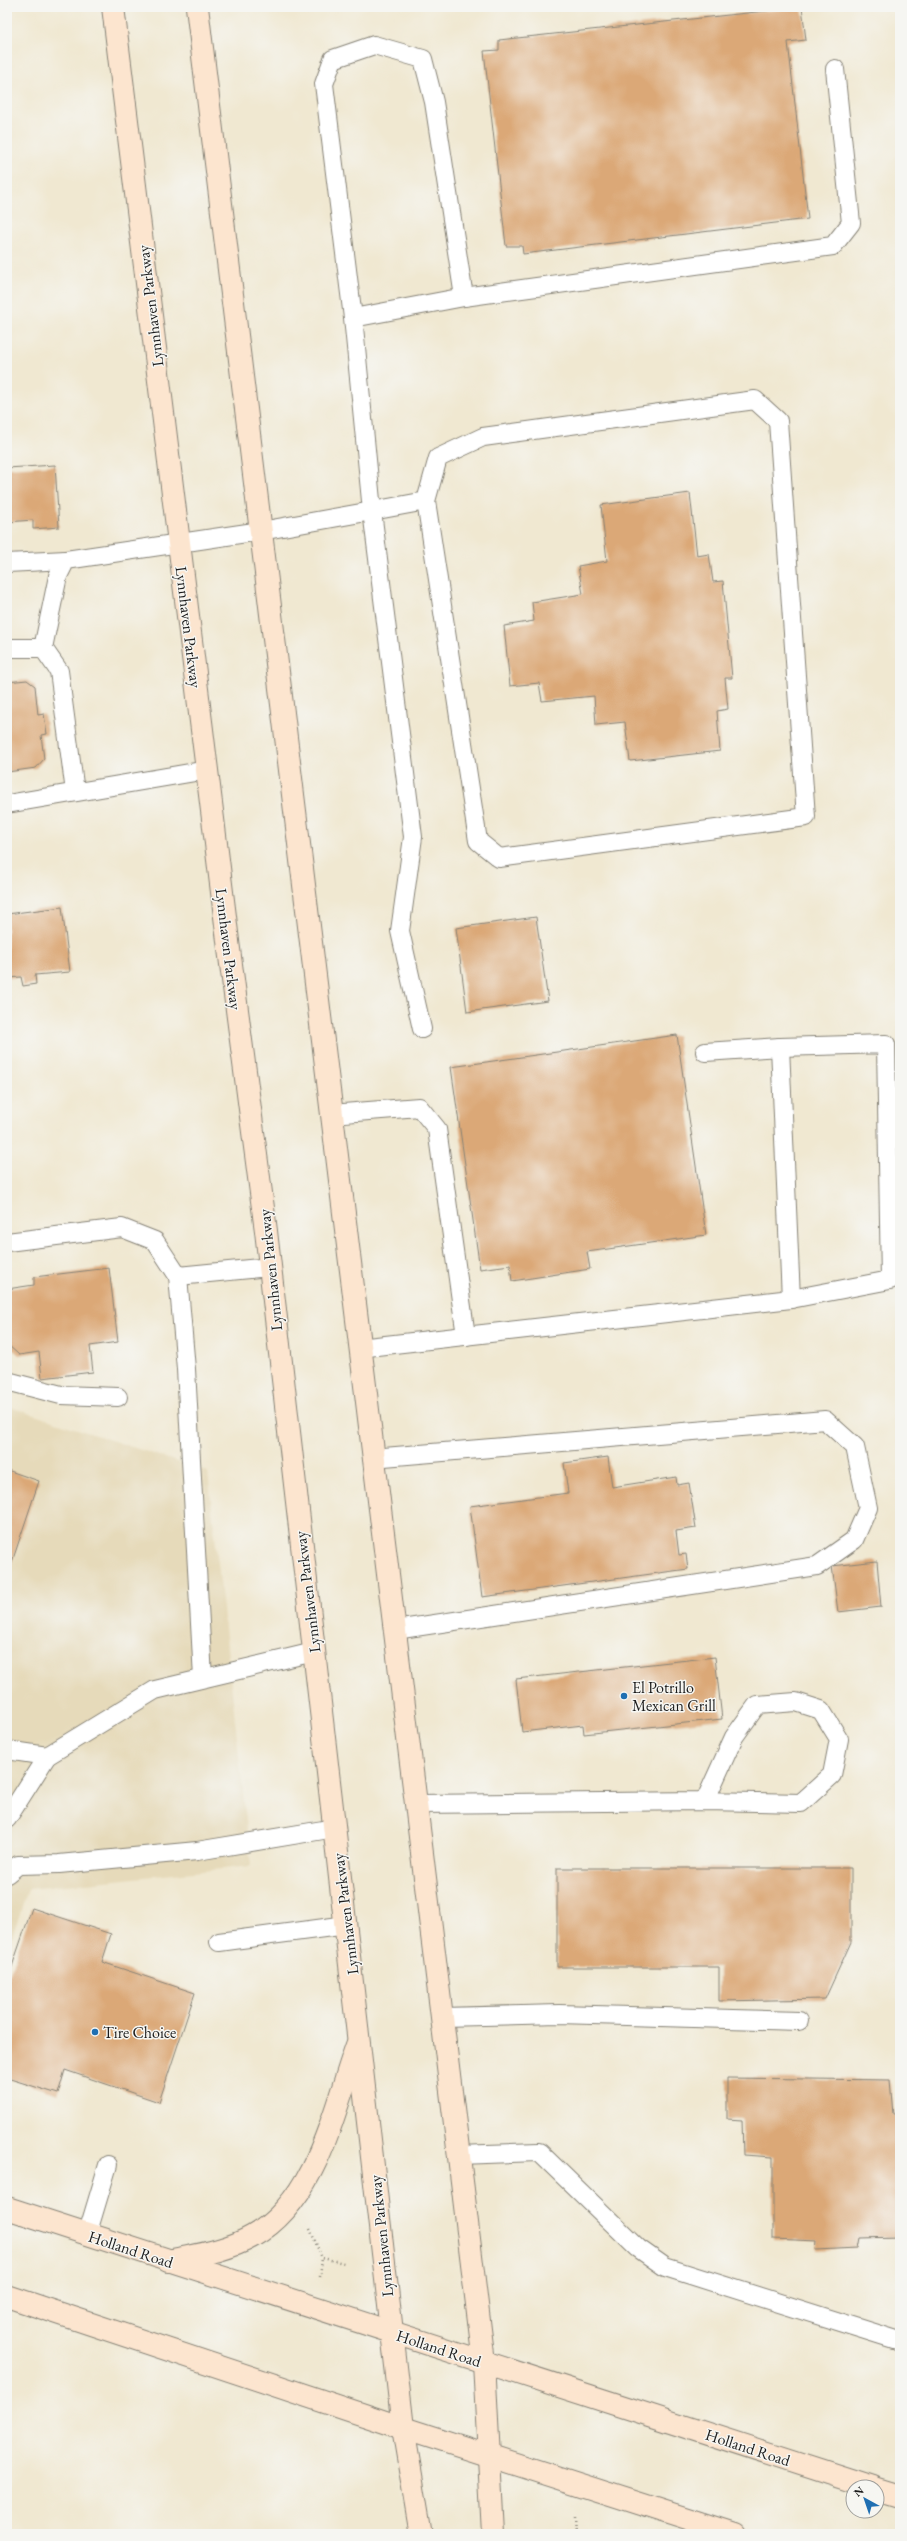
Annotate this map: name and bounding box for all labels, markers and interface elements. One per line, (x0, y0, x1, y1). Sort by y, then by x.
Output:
street label: Lynnhaven Parkway (132, 243, 168, 368)
street label: Lynnhaven Parkway (171, 565, 207, 690)
street label: Lynnhaven Parkway (211, 887, 247, 1012)
street label: Lynnhaven Parkway (254, 1207, 287, 1332)
street label: Lynnhaven Parkway (289, 1529, 325, 1654)
place label: El Potrillo Mexican Grill (632, 1677, 716, 1716)
marker: El Potrillo Mexican Grill (619, 1691, 629, 1701)
street label: Lynnhaven Parkway (327, 1851, 363, 1976)
place label: Tire Choice (103, 2022, 176, 2043)
marker: Tire Choice (90, 2027, 100, 2037)
street label: Lynnhaven Parkway (365, 2173, 398, 2298)
street label: Holland Road (86, 2226, 177, 2273)
street label: Holland Road (394, 2325, 485, 2372)
street label: Holland Road (703, 2424, 794, 2471)
north arrow (845, 2479, 885, 2519)
text: N (851, 2483, 867, 2500)

